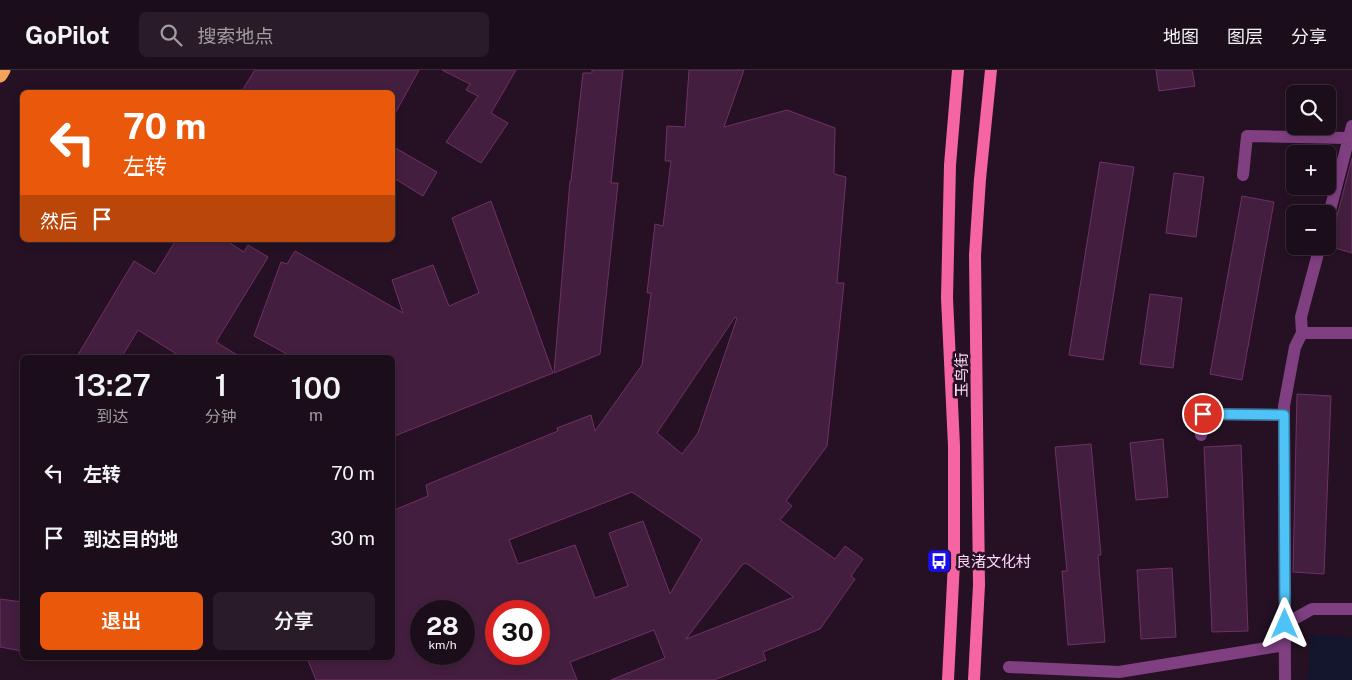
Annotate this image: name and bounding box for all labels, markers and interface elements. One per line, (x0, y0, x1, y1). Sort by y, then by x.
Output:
search box (139, 12, 489, 57)
text: GoPilot (25, 21, 109, 49)
icon: search (157, 21, 185, 49)
text: 搜索地点 (197, 25, 273, 47)
text: 地图 (1163, 26, 1199, 47)
text: 图层 (1227, 26, 1263, 47)
text: 分享 (1291, 26, 1327, 47)
map controls (1286, 85, 1336, 255)
button: search (1286, 85, 1336, 135)
text: 70 m (123, 106, 206, 147)
icon: left (40, 110, 105, 175)
button: + (1286, 145, 1336, 195)
text: 左转 (123, 153, 167, 179)
icon: arrive (88, 205, 116, 233)
button: − (1286, 205, 1336, 255)
text: 然后 (40, 210, 78, 232)
street label: 玉鸟街 (953, 352, 970, 398)
text: 13:27 (74, 367, 151, 403)
text: 1 (215, 367, 227, 403)
text: 100 (291, 370, 341, 406)
pin (1182, 393, 1224, 435)
icon: arrive (1189, 400, 1217, 428)
text: m (309, 406, 323, 425)
text: 到达 (96, 407, 128, 426)
text: 分钟 (205, 407, 237, 426)
icon: left (40, 459, 68, 487)
text: 70 m (331, 462, 375, 484)
text: 左转 (83, 463, 121, 485)
icon: arrive (40, 524, 68, 552)
text: 30 m (330, 527, 375, 549)
text: 到达目的地 (83, 528, 178, 550)
bus stop icon: 良渚文化村 (926, 548, 952, 574)
place label: 良渚文化村 (956, 553, 1031, 570)
button: 退出 (40, 592, 203, 650)
button: 分享 (213, 592, 375, 650)
position arrow (1258, 597, 1310, 649)
speed limit sign: 30 (485, 600, 550, 665)
text: 28 (426, 611, 459, 641)
text: km/h (428, 638, 457, 652)

